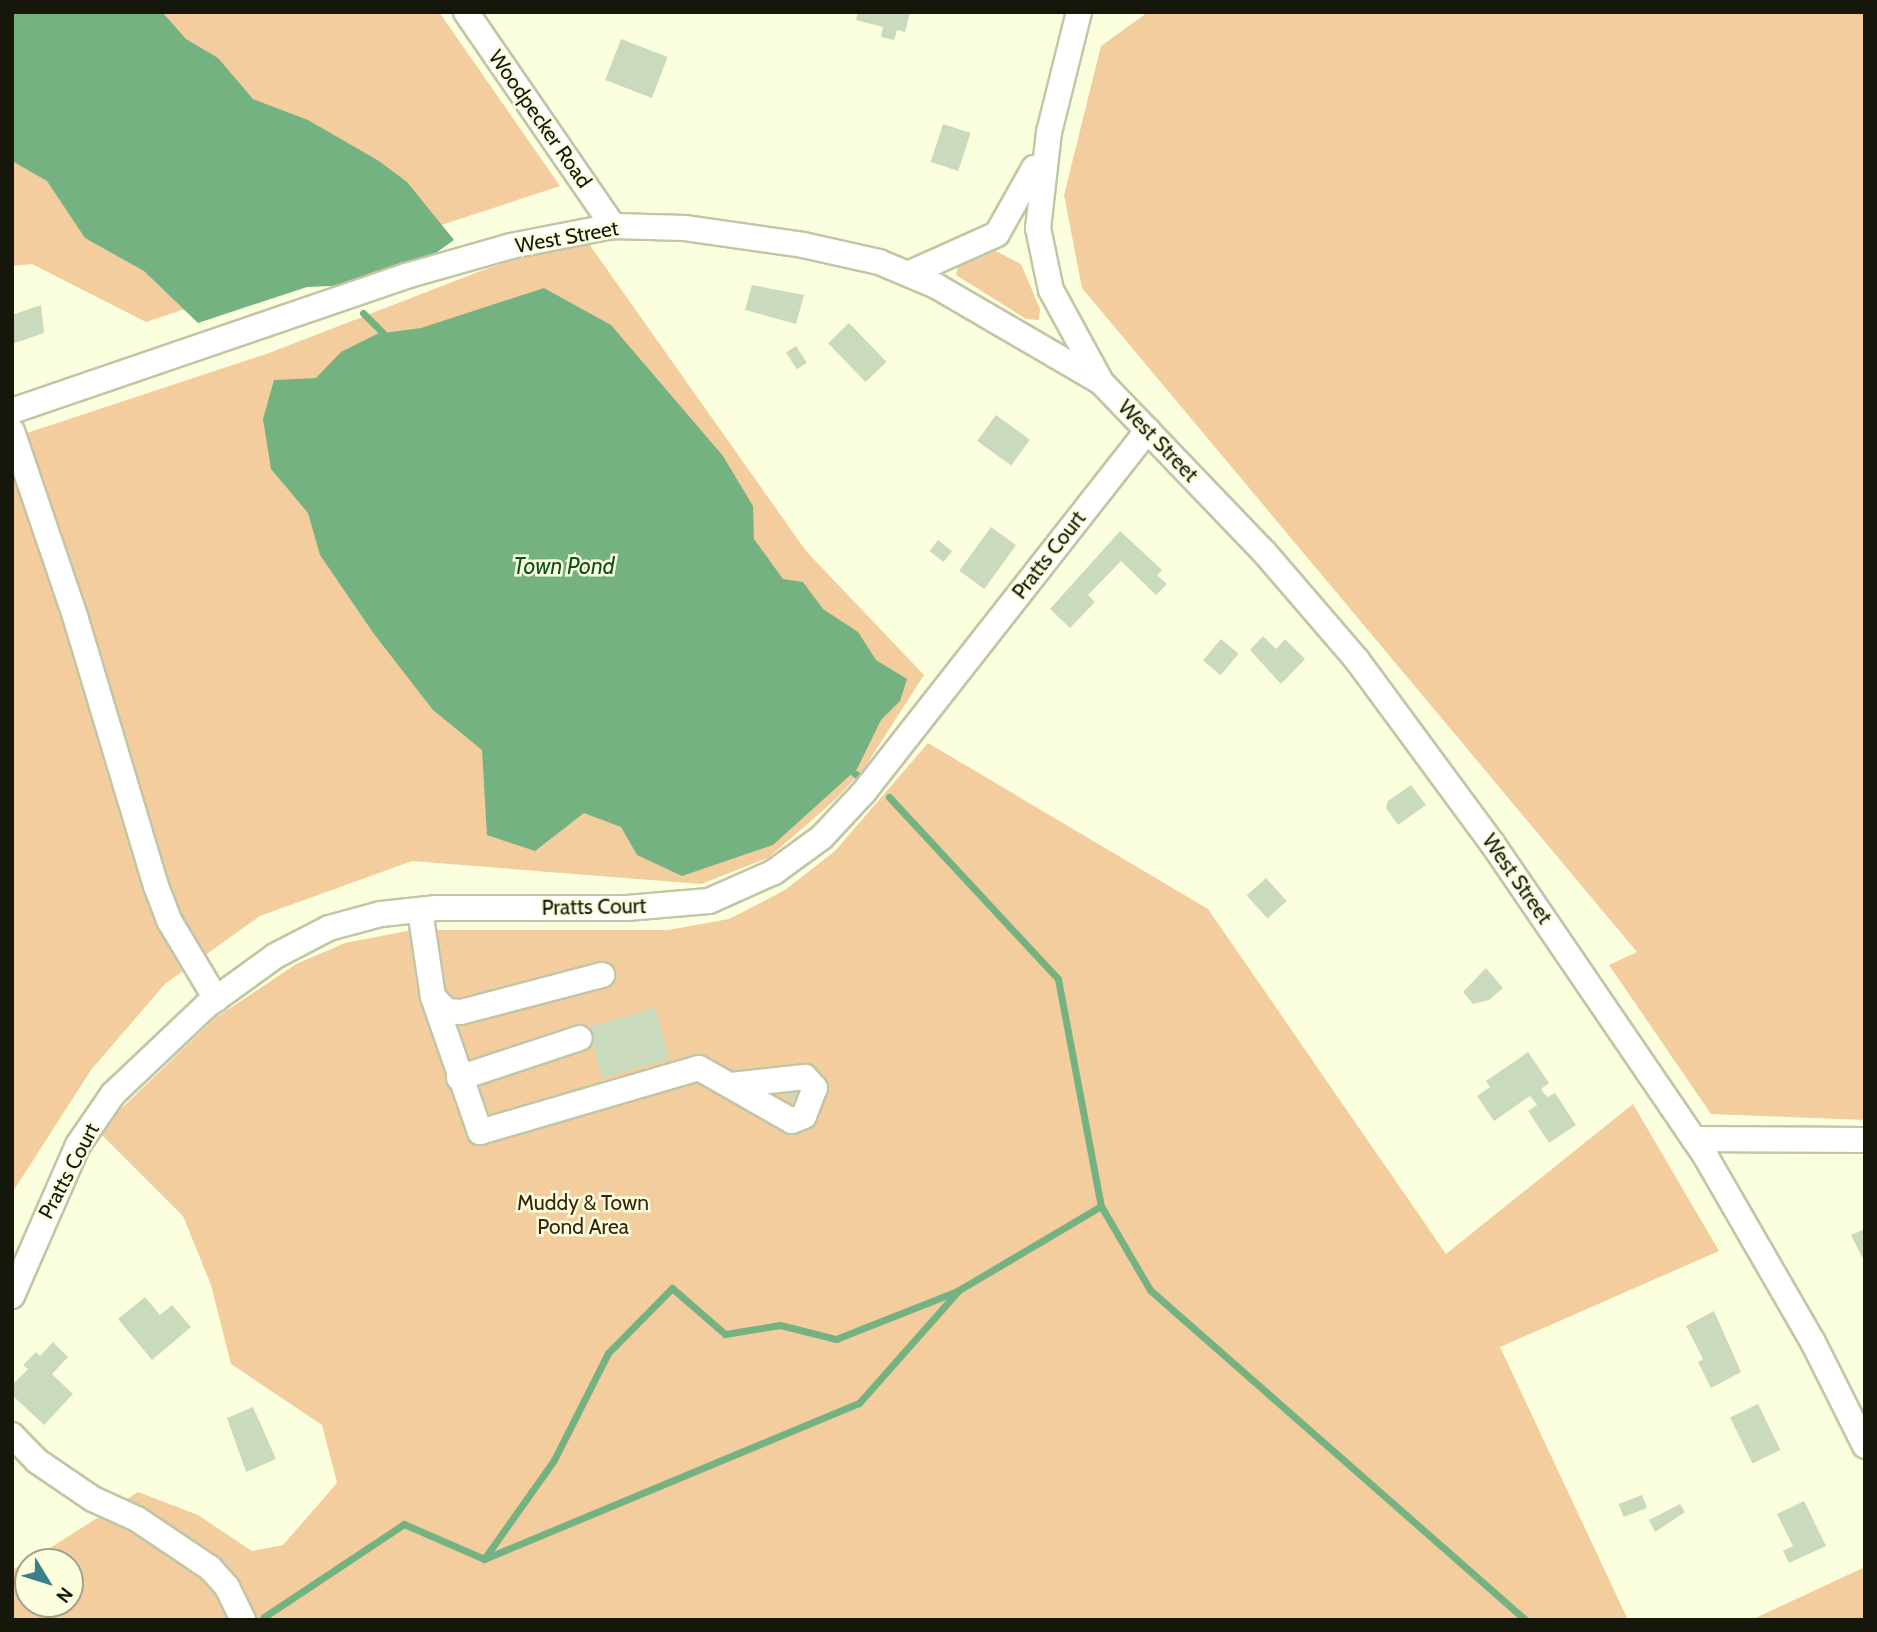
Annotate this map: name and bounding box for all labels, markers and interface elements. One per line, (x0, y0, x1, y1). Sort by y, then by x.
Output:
street label: Woodpecker Road (483, 45, 597, 193)
street label: West Street (513, 216, 621, 258)
street label: West Street (1113, 395, 1203, 487)
street label: Pratts Court (1007, 506, 1091, 604)
water label: Town Pond (513, 552, 615, 580)
street label: West Street (1477, 829, 1557, 929)
street label: Pratts Court (541, 893, 647, 921)
street label: Pratts Court (33, 1119, 105, 1223)
park label: Muddy & Town Pond Area (517, 1190, 649, 1240)
north arrow (14, 1548, 84, 1618)
text: N (51, 1583, 78, 1607)

